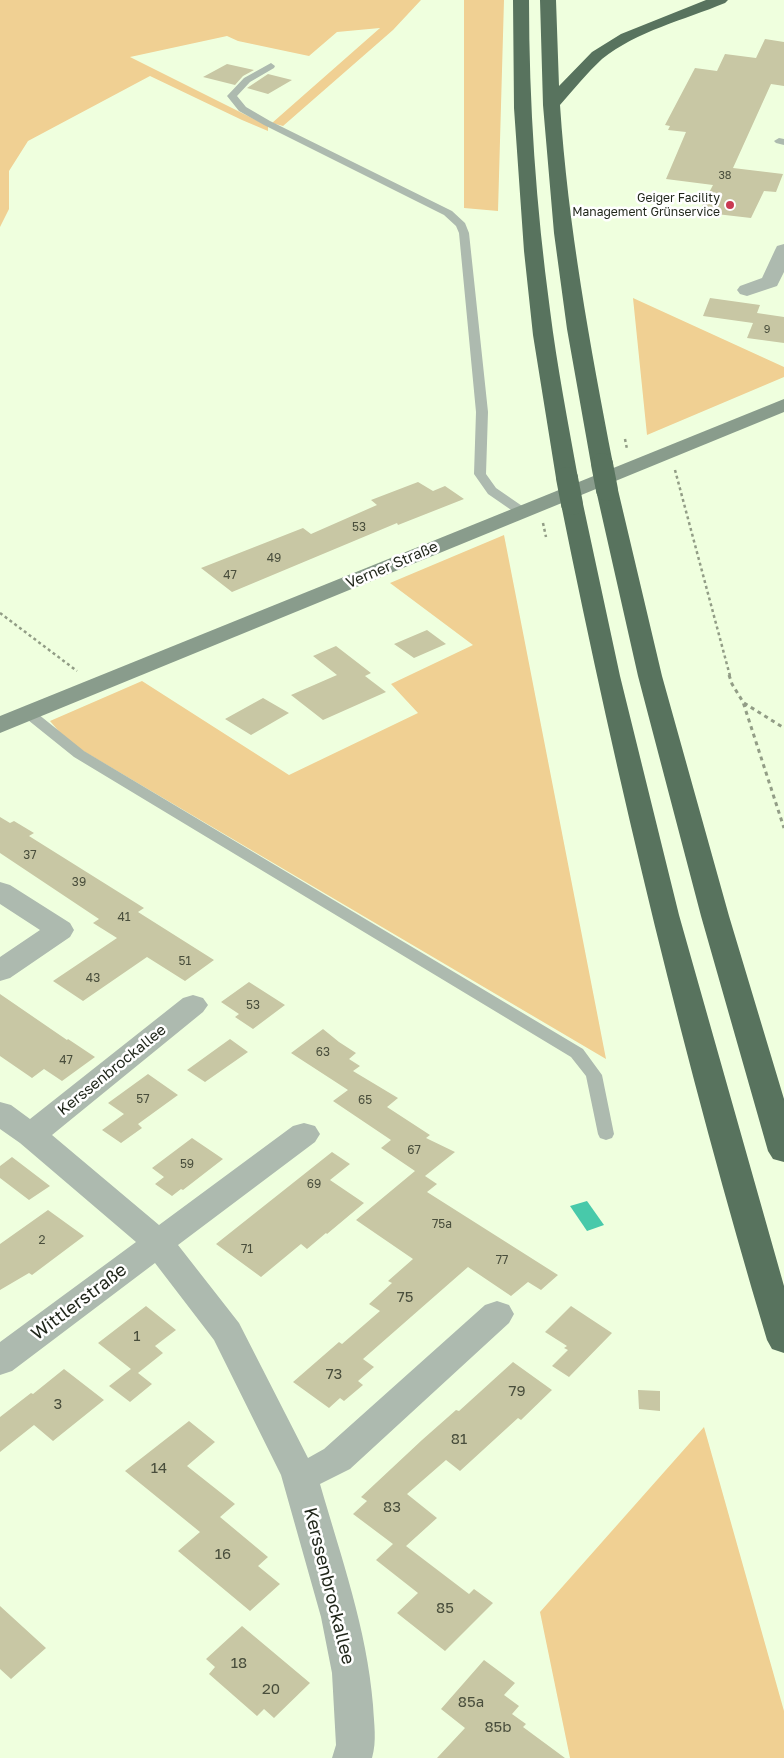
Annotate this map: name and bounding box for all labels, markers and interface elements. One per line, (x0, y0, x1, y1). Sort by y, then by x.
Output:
house number: 38 (718, 169, 732, 183)
place label: Geiger Facility Management Grünservice (572, 191, 720, 219)
marker: Geiger Facility Management Grünservice (724, 199, 736, 211)
house number: 9 (764, 323, 770, 337)
house number: 53 (352, 520, 366, 534)
street label: Verner Straße (343, 538, 441, 592)
house number: 49 (267, 551, 281, 565)
house number: 47 (223, 568, 237, 582)
house number: 37 (23, 848, 37, 862)
house number: 39 (72, 875, 86, 889)
house number: 41 (117, 910, 131, 924)
house number: 51 (179, 954, 191, 968)
house number: 43 (86, 971, 100, 985)
house number: 53 (246, 998, 260, 1012)
street label: Kerssenbrockallee (54, 1021, 170, 1119)
house number: 63 (316, 1045, 330, 1059)
house number: 47 (59, 1053, 73, 1067)
house number: 57 (136, 1092, 150, 1106)
house number: 65 (358, 1093, 372, 1107)
house number: 67 (407, 1143, 421, 1157)
house number: 59 (180, 1157, 194, 1171)
house number: 69 (307, 1177, 321, 1191)
house number: 75a (432, 1217, 452, 1231)
house number: 2 (39, 1233, 45, 1247)
house number: 71 (241, 1242, 253, 1256)
house number: 77 (496, 1253, 508, 1267)
street label: Wittlerstraße (27, 1259, 131, 1345)
house number: 75 (397, 1288, 413, 1306)
house number: 1 (133, 1327, 141, 1345)
house number: 73 (326, 1365, 342, 1383)
house number: 79 (508, 1382, 526, 1400)
house number: 3 (54, 1395, 62, 1413)
house number: 81 (451, 1430, 467, 1448)
house number: 14 (151, 1459, 167, 1477)
house number: 83 (383, 1498, 401, 1516)
street label: Kerssenbrockallee (299, 1505, 359, 1667)
house number: 16 (215, 1545, 231, 1563)
house number: 85 (436, 1599, 454, 1617)
house number: 18 (231, 1654, 247, 1672)
house number: 20 (262, 1680, 280, 1698)
house number: 85a (458, 1693, 484, 1711)
house number: 85b (484, 1718, 512, 1736)

